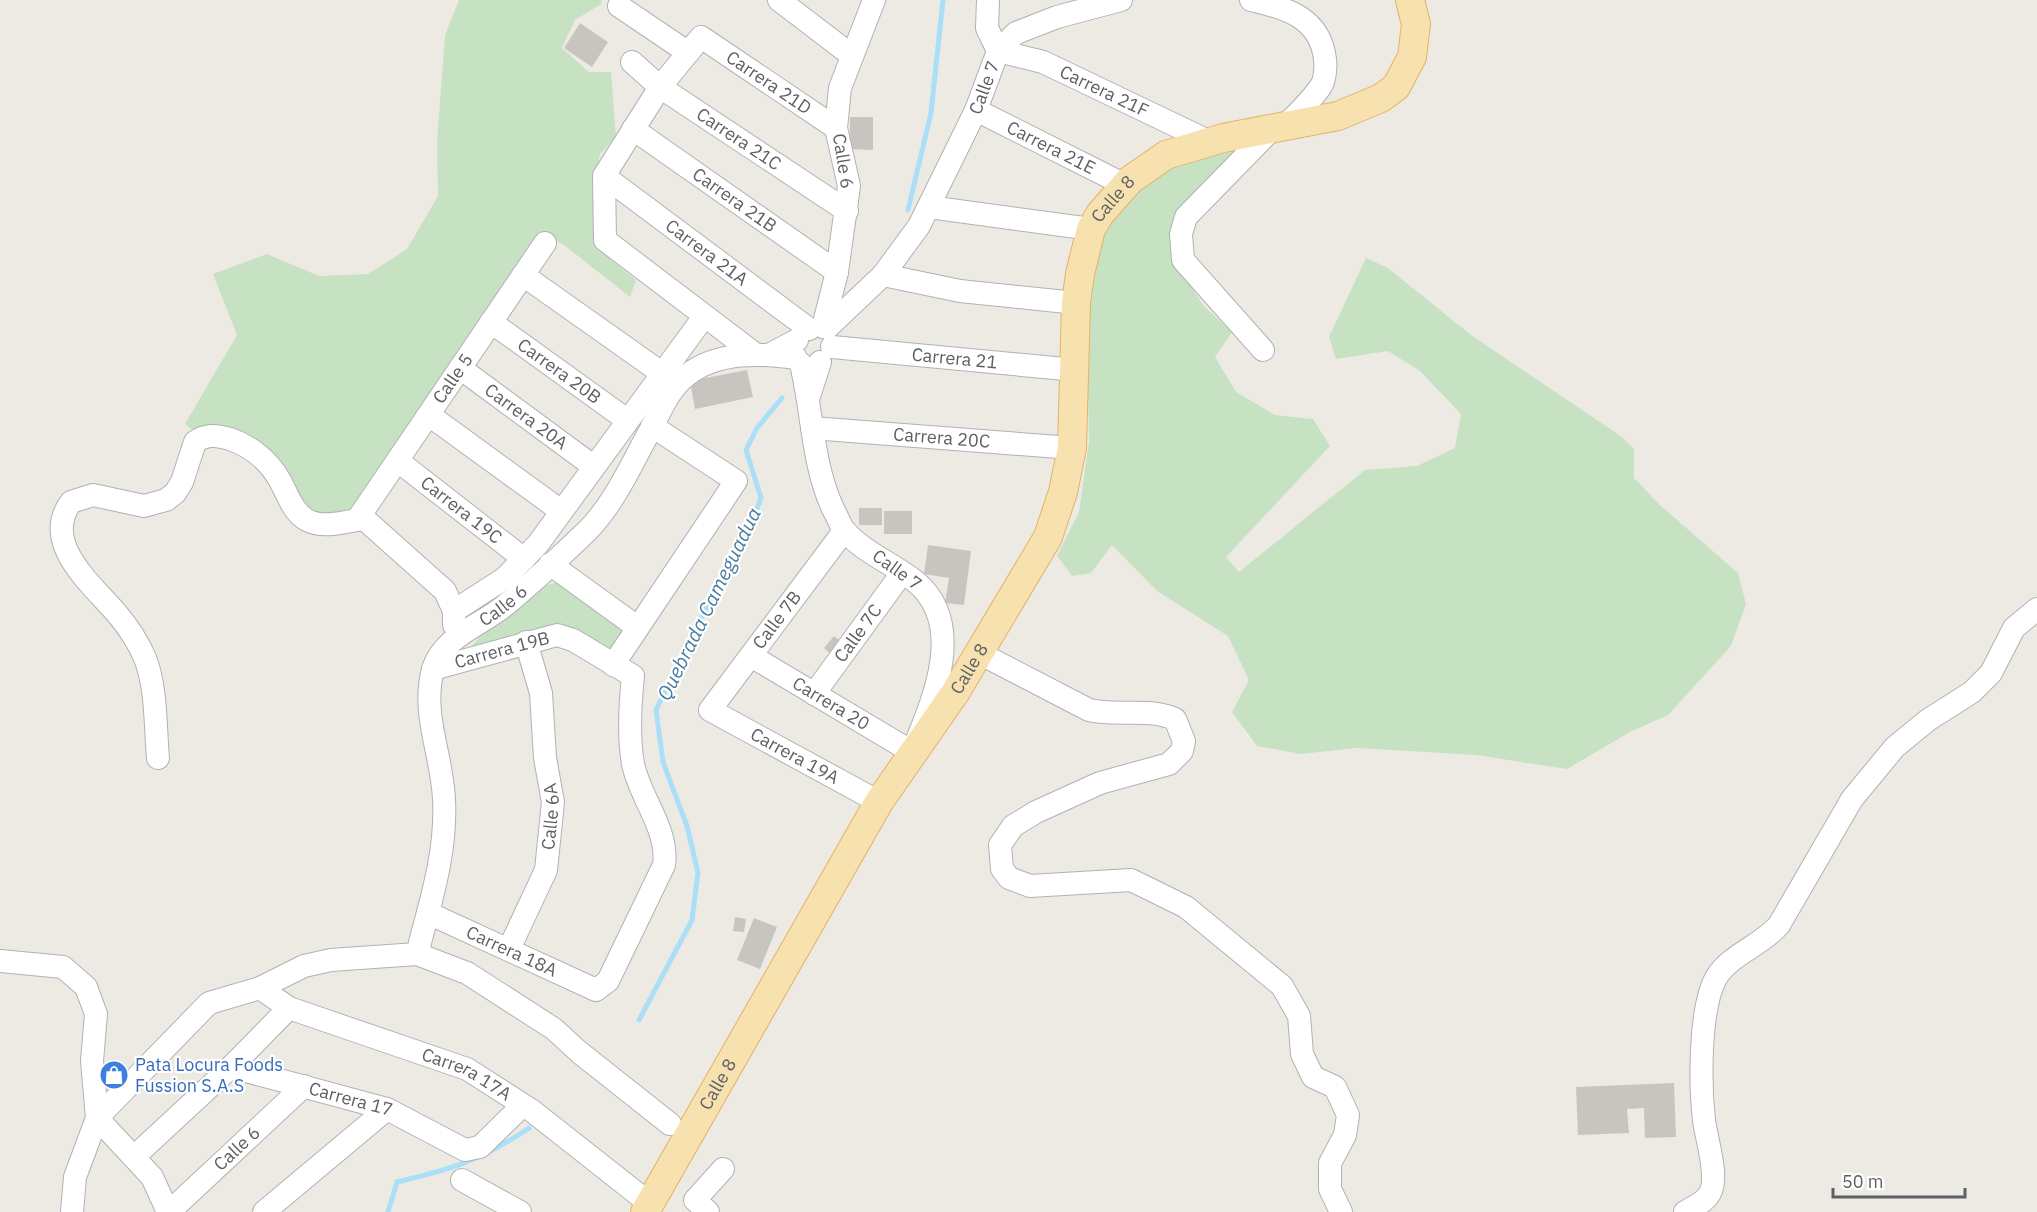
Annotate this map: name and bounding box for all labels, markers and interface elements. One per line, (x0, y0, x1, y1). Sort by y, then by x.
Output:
street label: Carrera 21D (722, 45, 816, 119)
street label: Calle 7 (963, 57, 1004, 117)
street label: Carrera 21F (1056, 60, 1152, 122)
street label: Carrera 21C (692, 102, 786, 175)
street label: Carrera 21E (1003, 115, 1099, 179)
street label: Calle 6 (828, 132, 859, 190)
street label: Carrera 21B (688, 162, 781, 237)
street label: Calle 8 (1086, 170, 1140, 226)
street label: Carrera 21A (661, 214, 753, 291)
street label: Carrera 20B (513, 333, 606, 409)
street label: Carrera 21 (911, 343, 998, 374)
street label: Calle 5 (427, 349, 478, 408)
street label: Carrera 20A (480, 378, 573, 455)
street label: Carrera 20C (892, 422, 991, 453)
street label: Carrera 19C (416, 471, 507, 549)
water label: Quebrada Cameguadua (650, 503, 767, 705)
street label: Calle 7 (868, 544, 926, 595)
street label: Calle 6 (474, 579, 532, 631)
street label: Calle 7B (747, 586, 806, 653)
street label: Calle 7C (829, 599, 887, 667)
street label: Carrera 19B (452, 626, 552, 673)
street label: Calle 8 (945, 639, 993, 698)
street label: Carrera 20 (788, 671, 874, 735)
street label: Carrera 19A (747, 722, 844, 789)
street label: Calle 6A (536, 781, 564, 851)
street label: Carrera 18A (463, 920, 561, 982)
street label: Carrera 17A (419, 1042, 516, 1106)
place label: Pata Locura Foods Fussion S.A.S (135, 1053, 283, 1097)
street label: Calle 8 (694, 1054, 741, 1114)
shop icon: Pata Locura Foods Fussion S.A.S (98, 1059, 130, 1091)
street label: Carrera 17 (306, 1076, 395, 1121)
street label: Calle 6 (209, 1121, 265, 1176)
scale bar (1833, 1161, 1965, 1199)
text: 50 m (1842, 1170, 1884, 1193)

